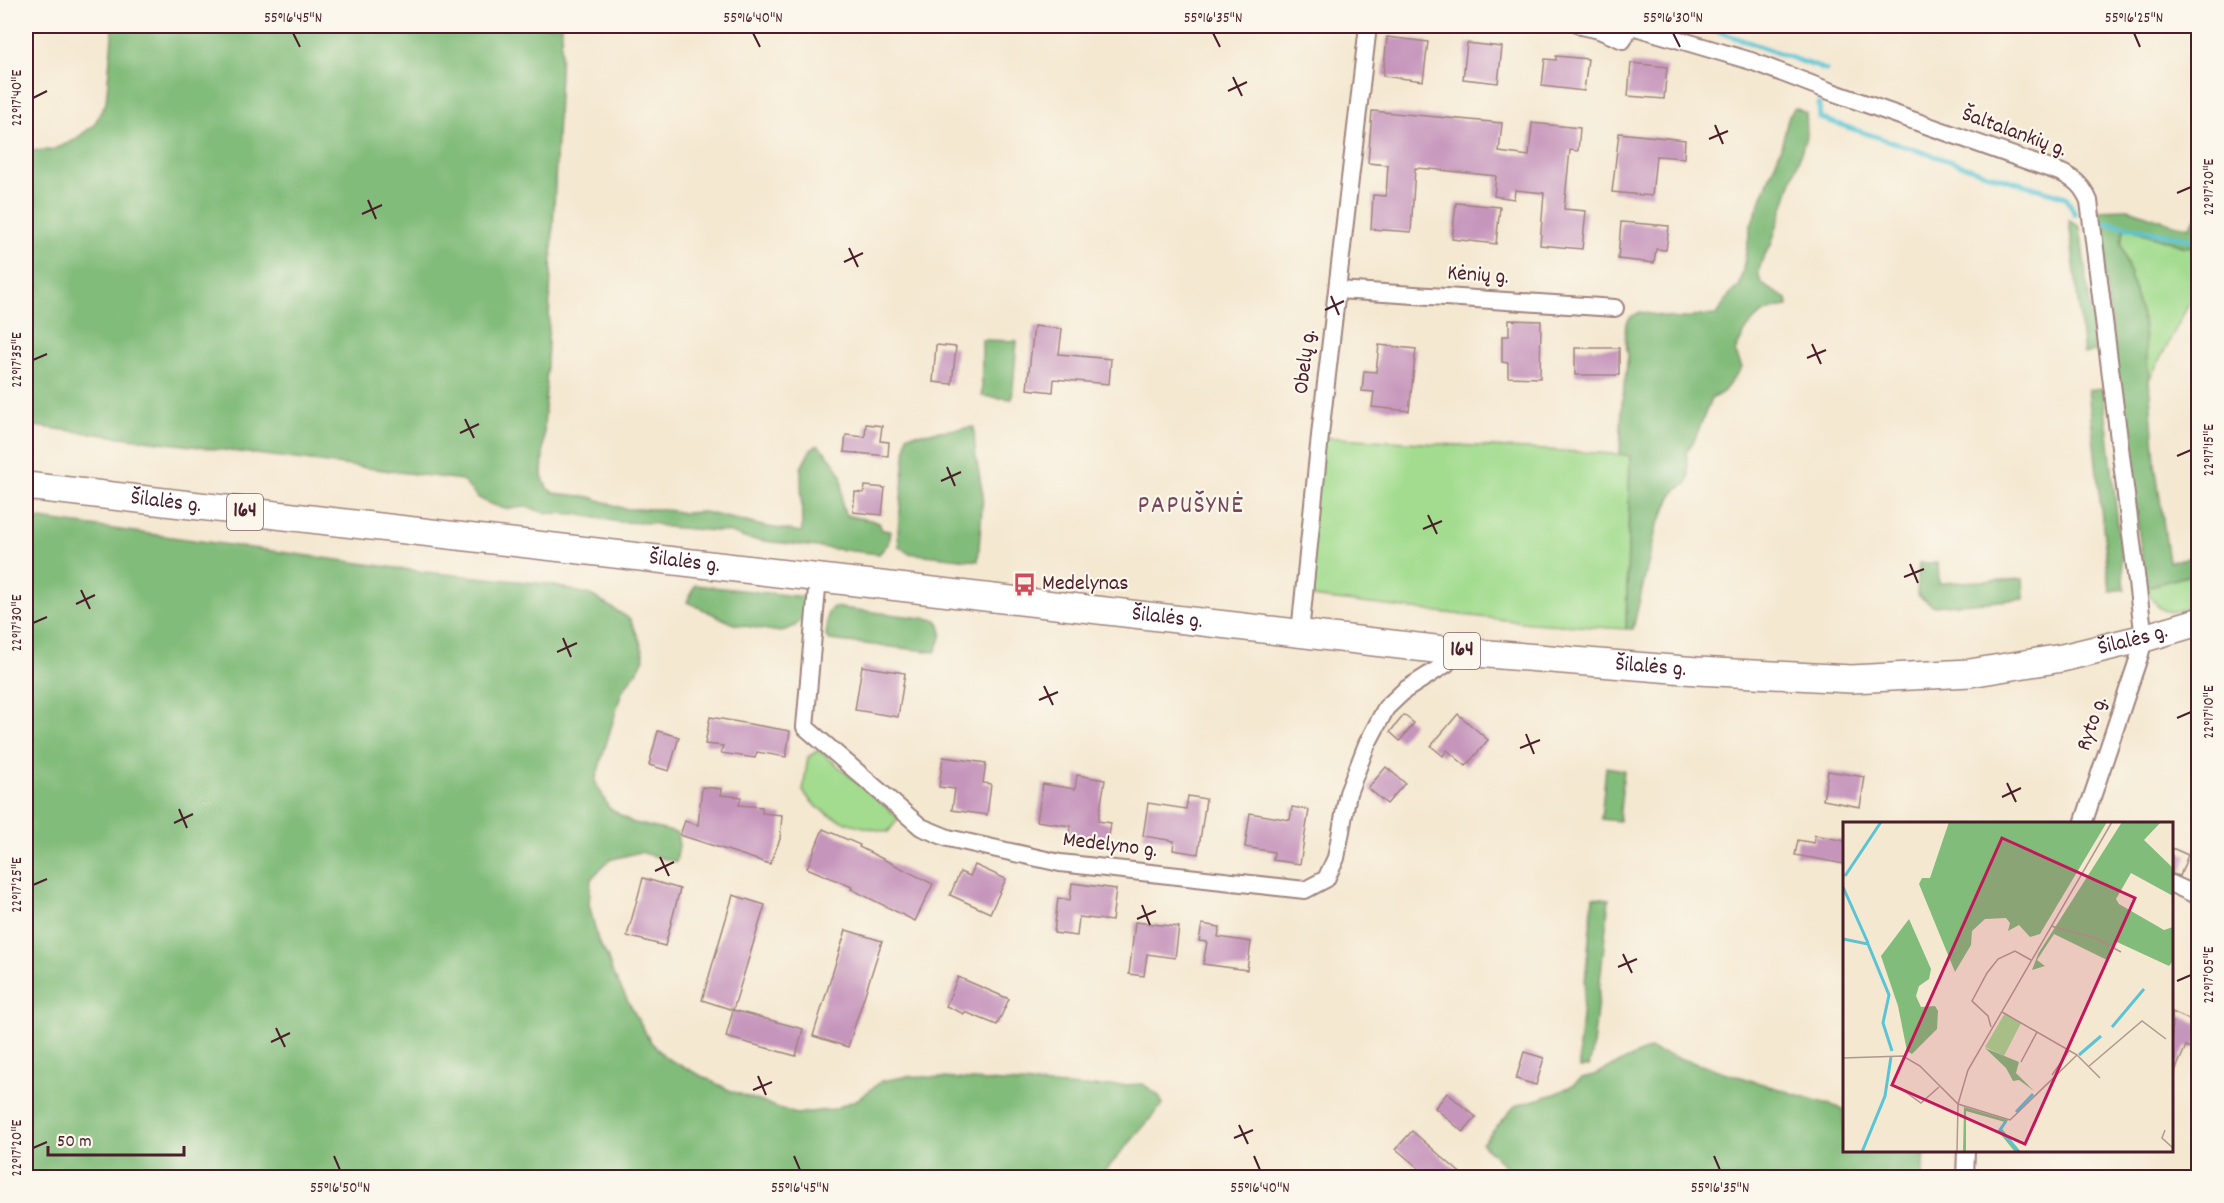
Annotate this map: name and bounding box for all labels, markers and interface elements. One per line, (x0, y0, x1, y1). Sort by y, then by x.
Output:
text: 55°16'45"N (264, 8, 322, 30)
text: 55°16'40"N (723, 8, 783, 30)
text: 55°16'35"N (1184, 8, 1242, 30)
text: 55°16'30"N (1643, 8, 1703, 30)
text: 55°16'25"N (2105, 8, 2163, 30)
text: 22°17'40"E (7, 70, 29, 126)
street label: Šaltalankių g. (1957, 100, 2071, 166)
text: 22°17'20"E (2199, 158, 2221, 215)
street label: Kėnių g. (1446, 258, 1510, 294)
street label: Obelų g. (1287, 328, 1325, 396)
text: 22°17'35"E (7, 332, 29, 388)
text: 22°17'15"E (2199, 424, 2221, 476)
street label: Šilalės g. (129, 483, 203, 522)
district label: PAPUŠYNĖ (1137, 488, 1245, 525)
road number: 164 (227, 494, 263, 530)
street label: Šilalės g. (648, 543, 722, 582)
place label: Medelynas (1042, 569, 1128, 600)
bus stop icon: Medelynas (1011, 571, 1037, 597)
text: 22°17'30"E (7, 594, 29, 651)
street label: Šilalės g. (1130, 599, 1204, 638)
street label: Šilalės g. (2095, 616, 2172, 664)
road number: 164 (1444, 633, 1480, 669)
street label: Šilalės g. (1614, 649, 1687, 686)
text: 22°17'10"E (2199, 685, 2221, 739)
street label: Ryto g. (2069, 693, 2117, 755)
inset map (1843, 822, 2173, 1152)
street label: Medelyno g. (1061, 825, 1159, 867)
text: 22°17'25"E (7, 857, 29, 913)
text: 22°17'05"E (2199, 946, 2221, 1004)
text: 22°17'20"E (7, 1119, 29, 1176)
scale bar (48, 1119, 184, 1157)
text: 50 m (57, 1130, 92, 1155)
text: 55°16'50"N (310, 1178, 370, 1200)
text: 55°16'45"N (771, 1178, 829, 1200)
text: 55°16'40"N (1230, 1178, 1290, 1200)
text: 55°16'35"N (1691, 1178, 1749, 1200)

